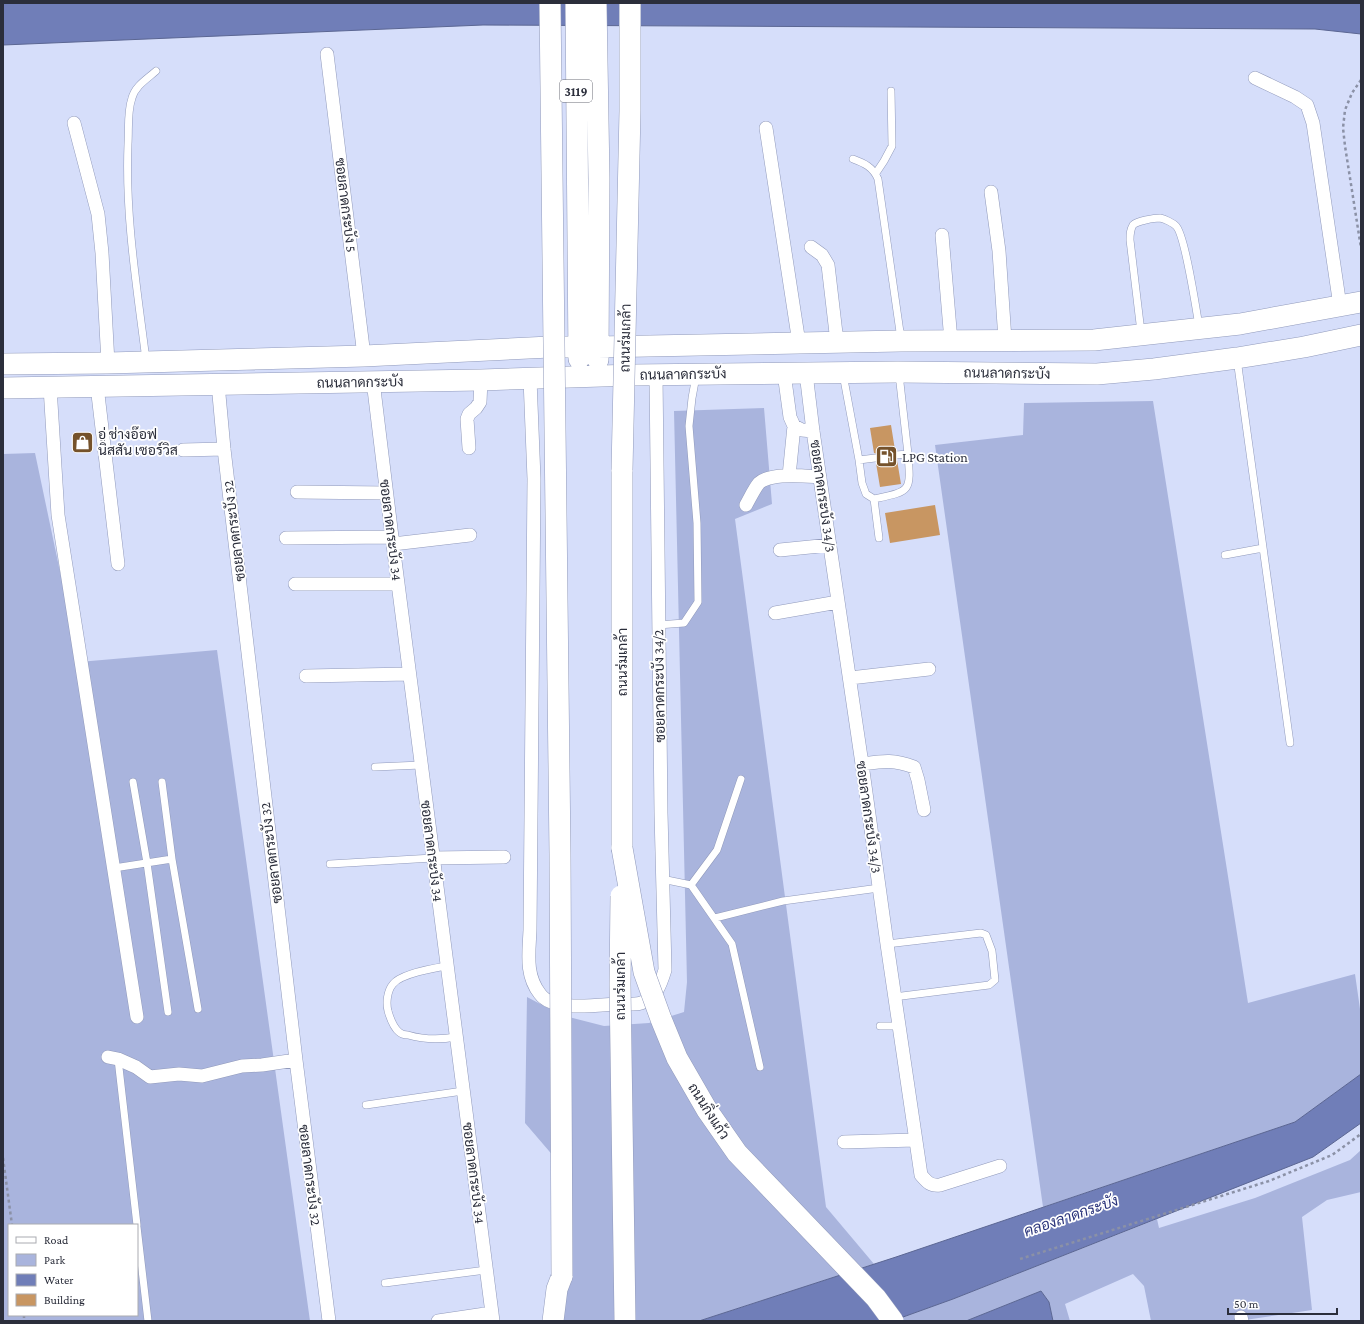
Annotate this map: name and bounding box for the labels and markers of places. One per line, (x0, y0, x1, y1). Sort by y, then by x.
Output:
place label: อู่ ช่างอ๊อฟ นิสสัน เซอร์วิส (98, 426, 178, 458)
shop icon: อู่ ช่างอ๊อฟ นิสสัน เซอร์วิส (69, 429, 95, 455)
fuel station icon: LPG Station (873, 444, 899, 470)
place label: LPG Station (902, 449, 968, 465)

